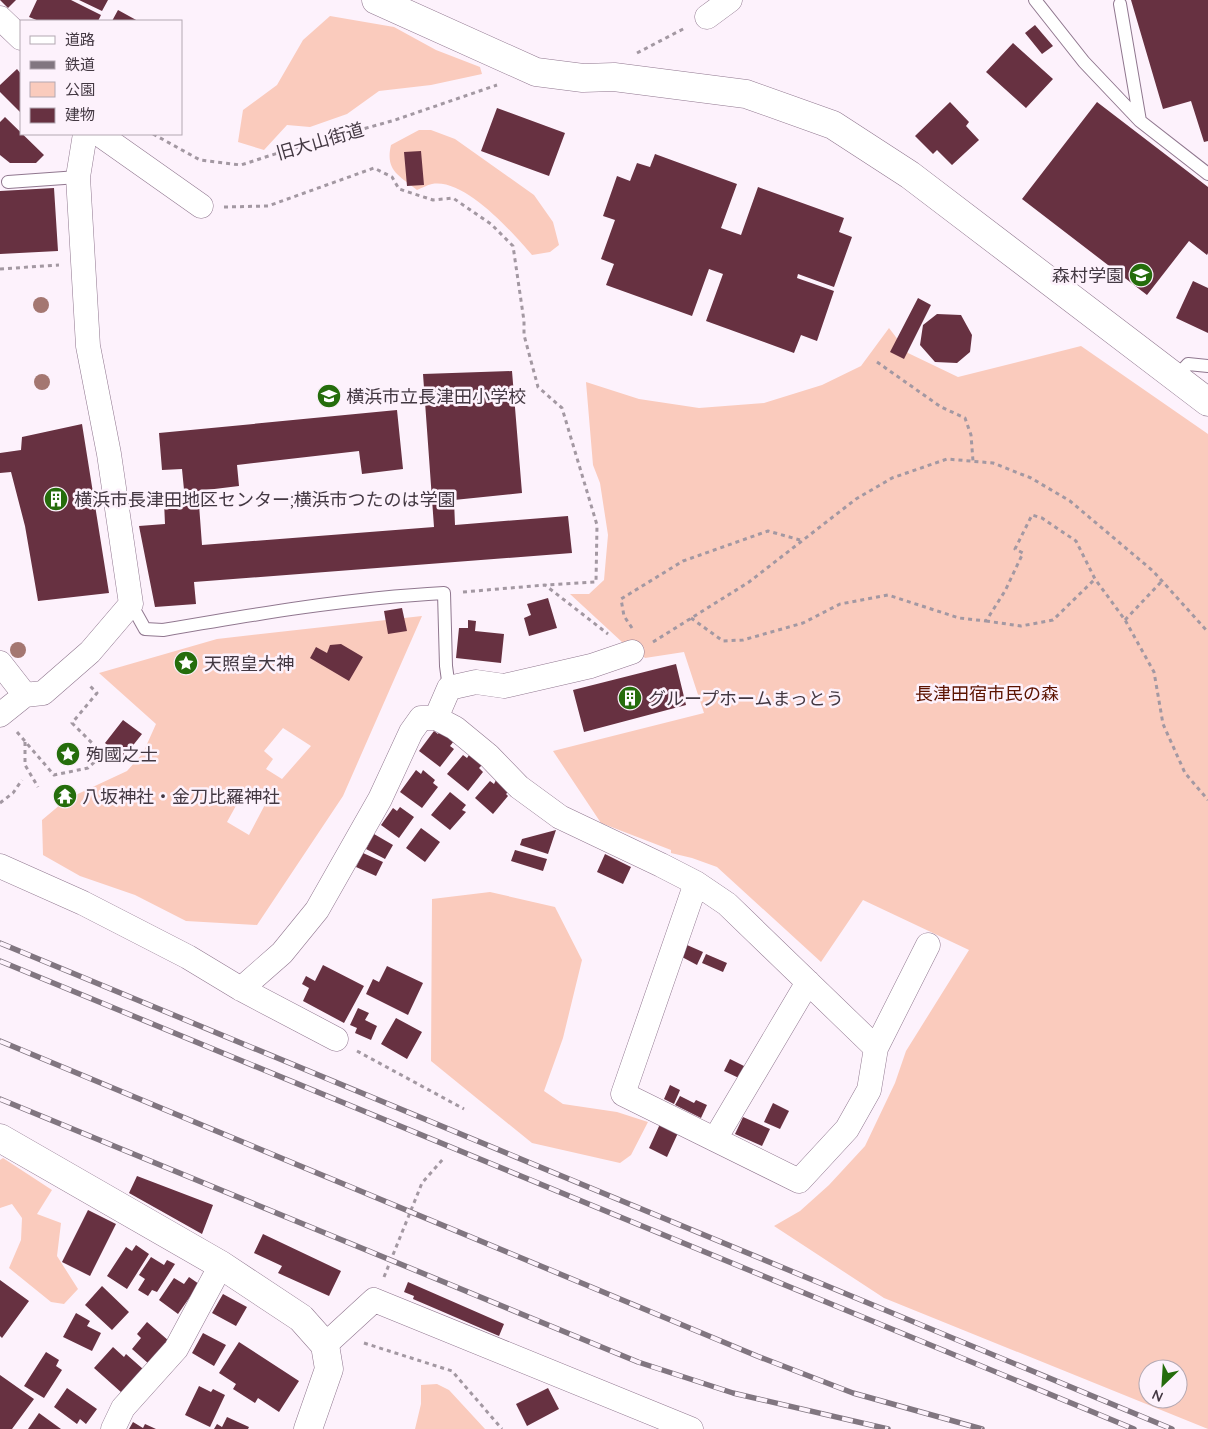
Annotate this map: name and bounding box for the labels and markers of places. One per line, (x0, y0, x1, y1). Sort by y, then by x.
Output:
school or university icon: 森村学園 (1128, 262, 1154, 288)
place label: 森村学園 (1052, 264, 1124, 287)
school or university icon: 横浜市立長津田小学校 (316, 383, 342, 409)
place label: 横浜市立長津田小学校 (346, 385, 526, 408)
building icon: 横浜市長津田地区センター;横浜市つたのは学園 (43, 486, 69, 512)
place label: 横浜市長津田地区センター;横浜市つたのは学園 (74, 488, 456, 511)
place icon: 天照皇大神 (173, 650, 199, 676)
place label: 天照皇大神 (204, 652, 294, 675)
building icon: グループホームまっとう (617, 685, 643, 711)
place label: グループホームまっとう (648, 687, 844, 710)
place icon: 殉國之士 (55, 741, 81, 767)
place label: 殉國之士 (86, 743, 158, 766)
temple icon: 八坂神社・金刀比羅神社 (52, 783, 78, 809)
place label: 八坂神社・金刀比羅神社 (82, 785, 280, 808)

